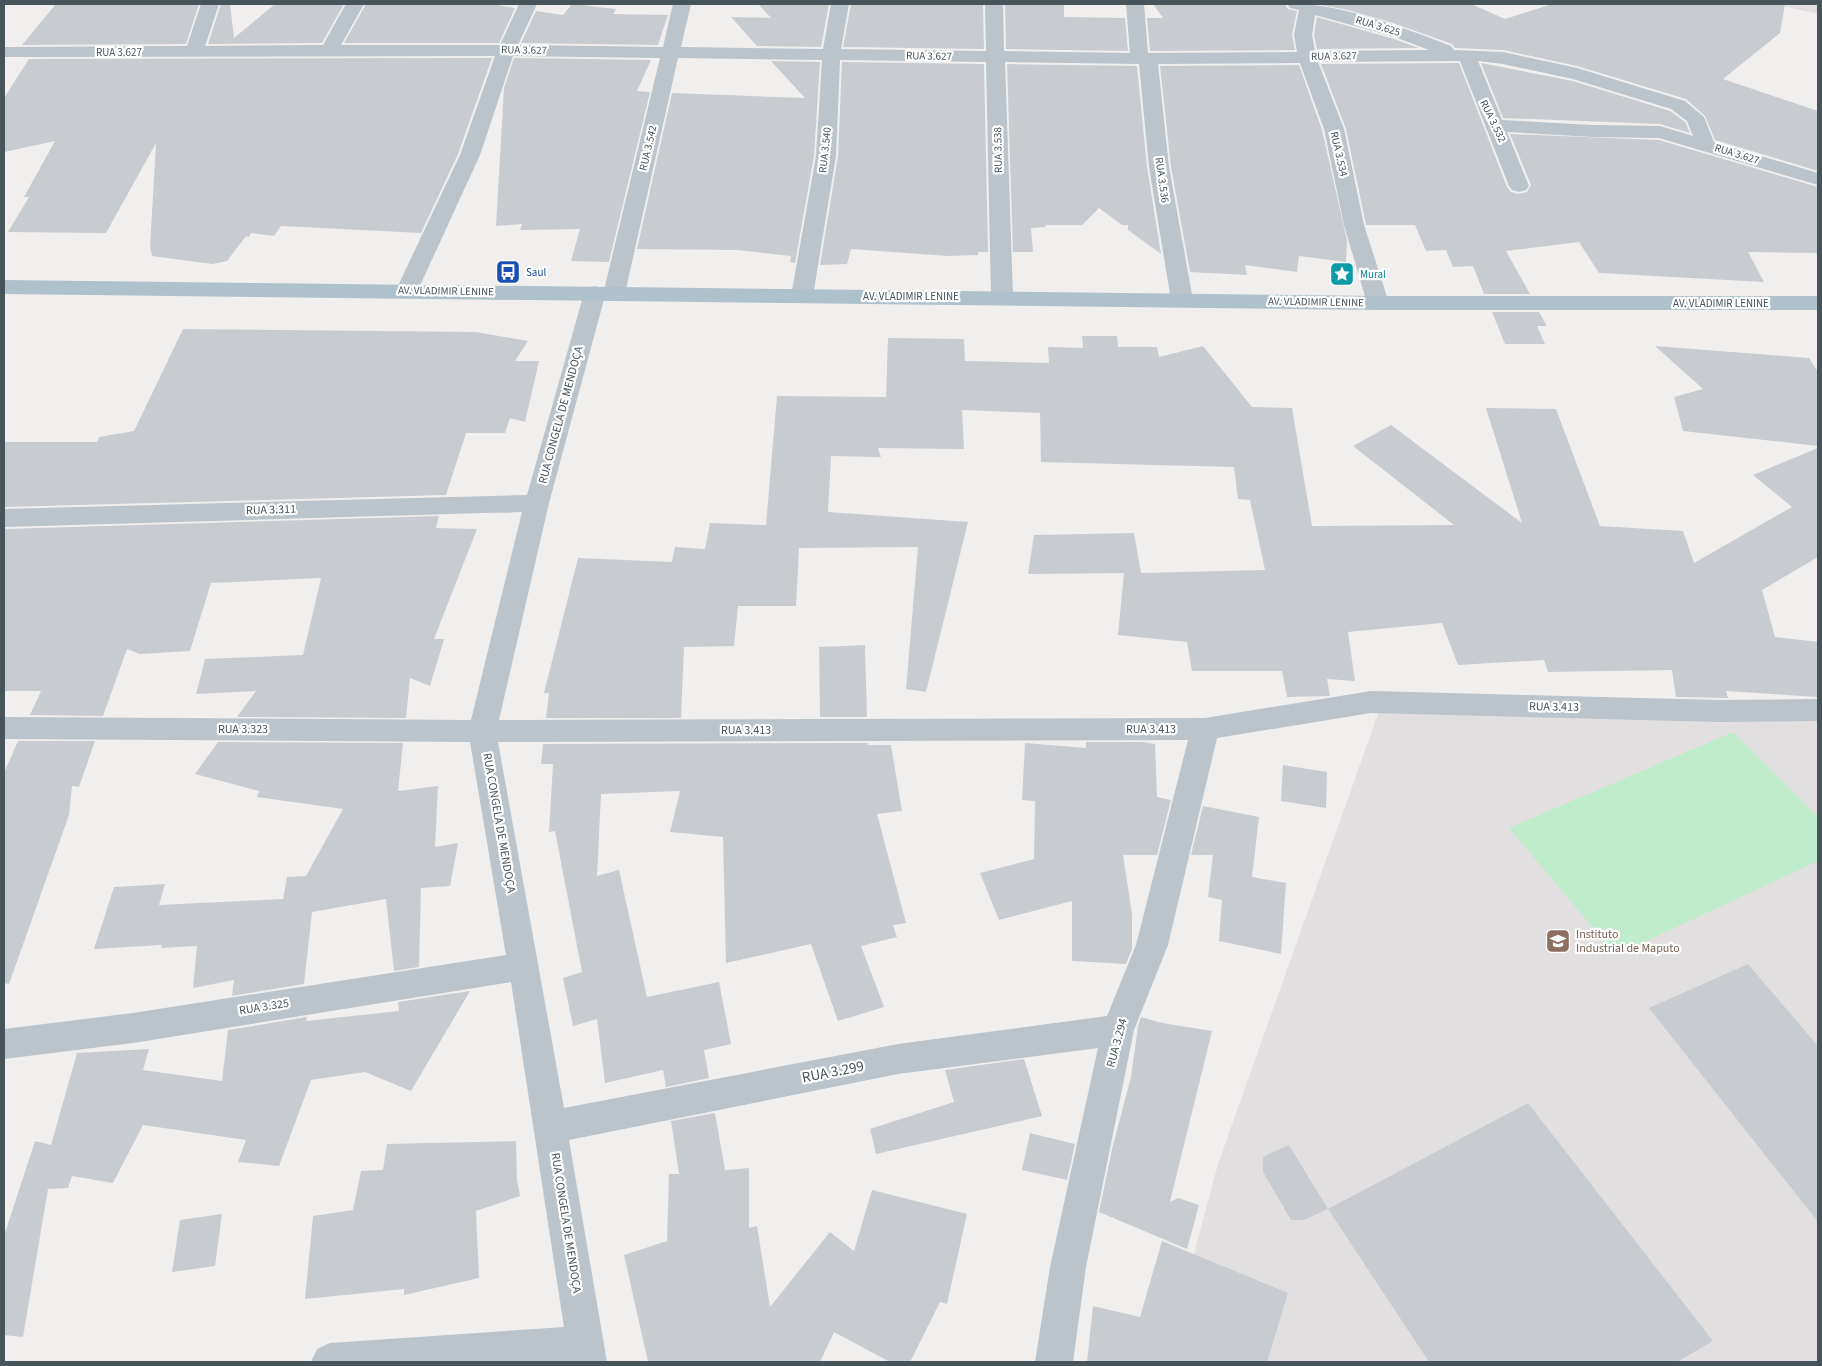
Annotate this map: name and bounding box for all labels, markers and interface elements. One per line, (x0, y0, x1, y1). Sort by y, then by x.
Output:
street label: RUA 3.625 (1354, 12, 1402, 40)
street label: RUA 3.627 (501, 42, 547, 58)
street label: RUA 3.627 (96, 45, 142, 60)
street label: RUA 3.627 (906, 48, 952, 64)
street label: RUA 3.627 (1311, 48, 1357, 64)
street label: RUA 3.532 (1476, 97, 1510, 145)
street label: RUA 3.542 (636, 124, 660, 172)
street label: RUA 3.540 (815, 126, 835, 174)
street label: RUA 3.538 (990, 126, 1006, 173)
street label: RUA 3.534 (1327, 130, 1352, 179)
street label: RUA 3.627 (1713, 140, 1761, 168)
street label: RUA 3.536 (1151, 156, 1173, 204)
bus stop icon: Saul (495, 259, 521, 285)
place icon: Mural (1329, 261, 1355, 287)
place label: Saul (526, 265, 546, 280)
place label: Mural (1360, 267, 1386, 282)
street label: AV. VLADIMIR LENINE (398, 283, 494, 299)
street label: AV. VLADIMIR LENINE (863, 289, 959, 304)
street label: AV. VLADIMIR LENINE (1268, 294, 1364, 310)
street label: AV. VLADIMIR LENINE (1673, 296, 1769, 311)
street label: RUA CONGELA DE MENDOÇA (534, 344, 588, 486)
street label: RUA 3.311 (246, 501, 296, 519)
street label: RUA 3.413 (1529, 698, 1579, 716)
street label: RUA 3.323 (218, 721, 268, 738)
street label: RUA 3.413 (1126, 721, 1176, 738)
street label: RUA 3.413 (721, 722, 771, 739)
street label: RUA CONGELA DE MENDOÇA (478, 752, 520, 895)
place label: Instituto Industrial de Maputo (1576, 926, 1680, 957)
school or university icon: Instituto Industrial de Maputo (1545, 928, 1571, 954)
street label: RUA 3.325 (238, 995, 290, 1019)
street label: RUA 3.294 (1102, 1017, 1132, 1069)
street label: RUA 3.299 (800, 1056, 866, 1088)
street label: RUA CONGELA DE MENDOÇA (547, 1152, 586, 1295)

